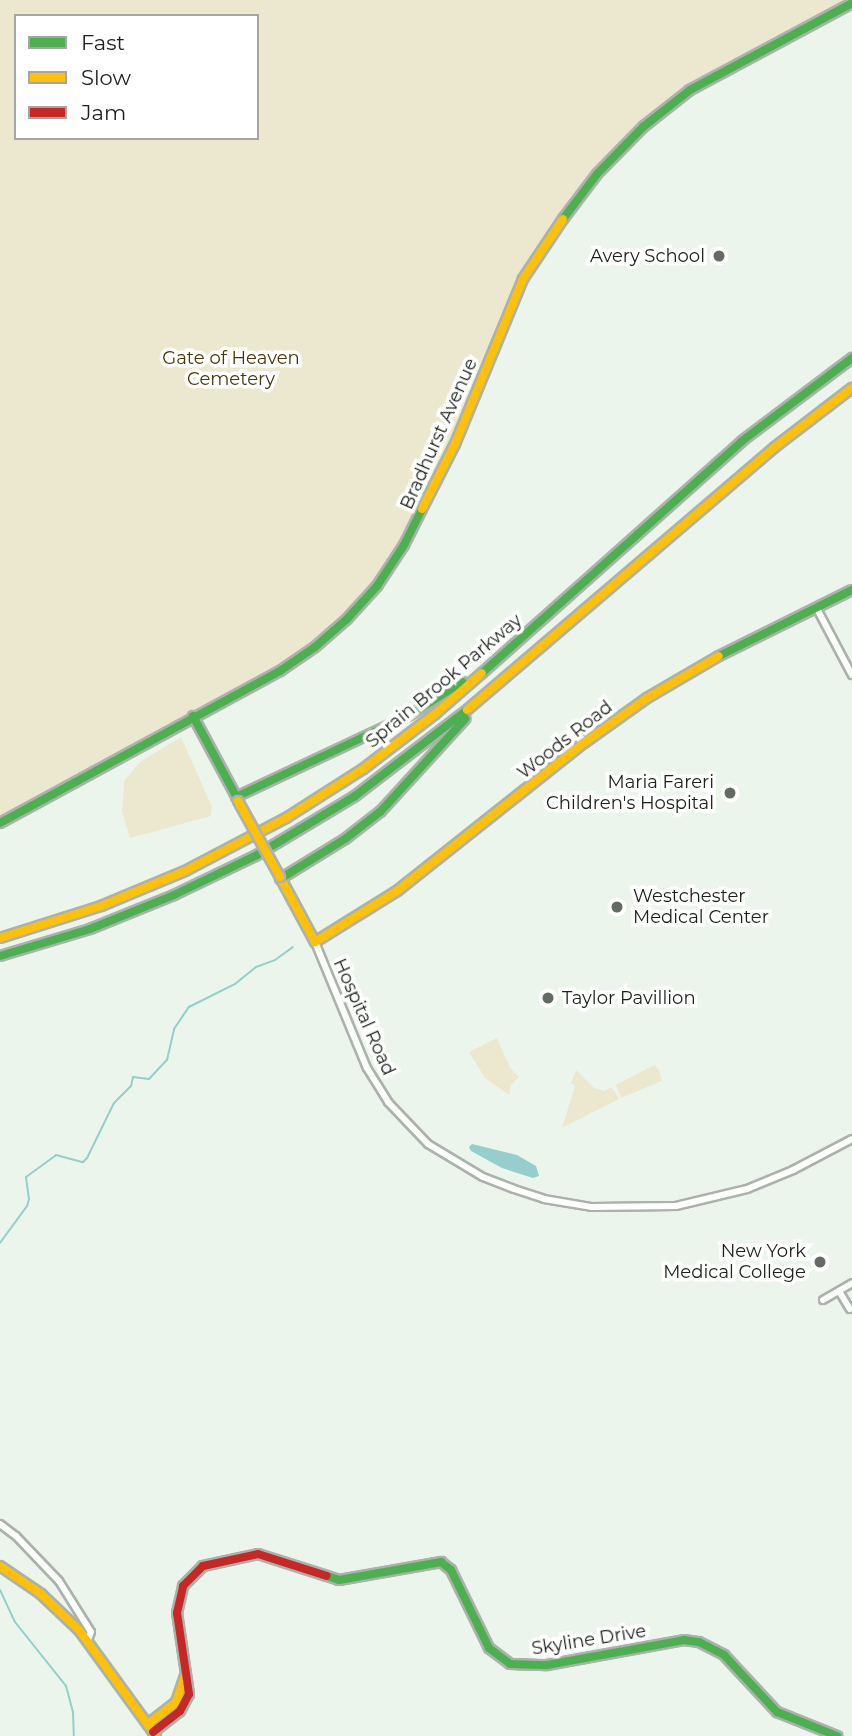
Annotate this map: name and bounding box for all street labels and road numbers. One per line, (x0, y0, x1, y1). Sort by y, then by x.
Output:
street label: Bradhurst Avenue (396, 355, 482, 513)
street label: Sprain Brook Parkway (362, 609, 526, 753)
street label: Woods Road (513, 696, 617, 784)
street label: Hospital Road (329, 955, 399, 1079)
street label: Skyline Drive (530, 1620, 648, 1660)

